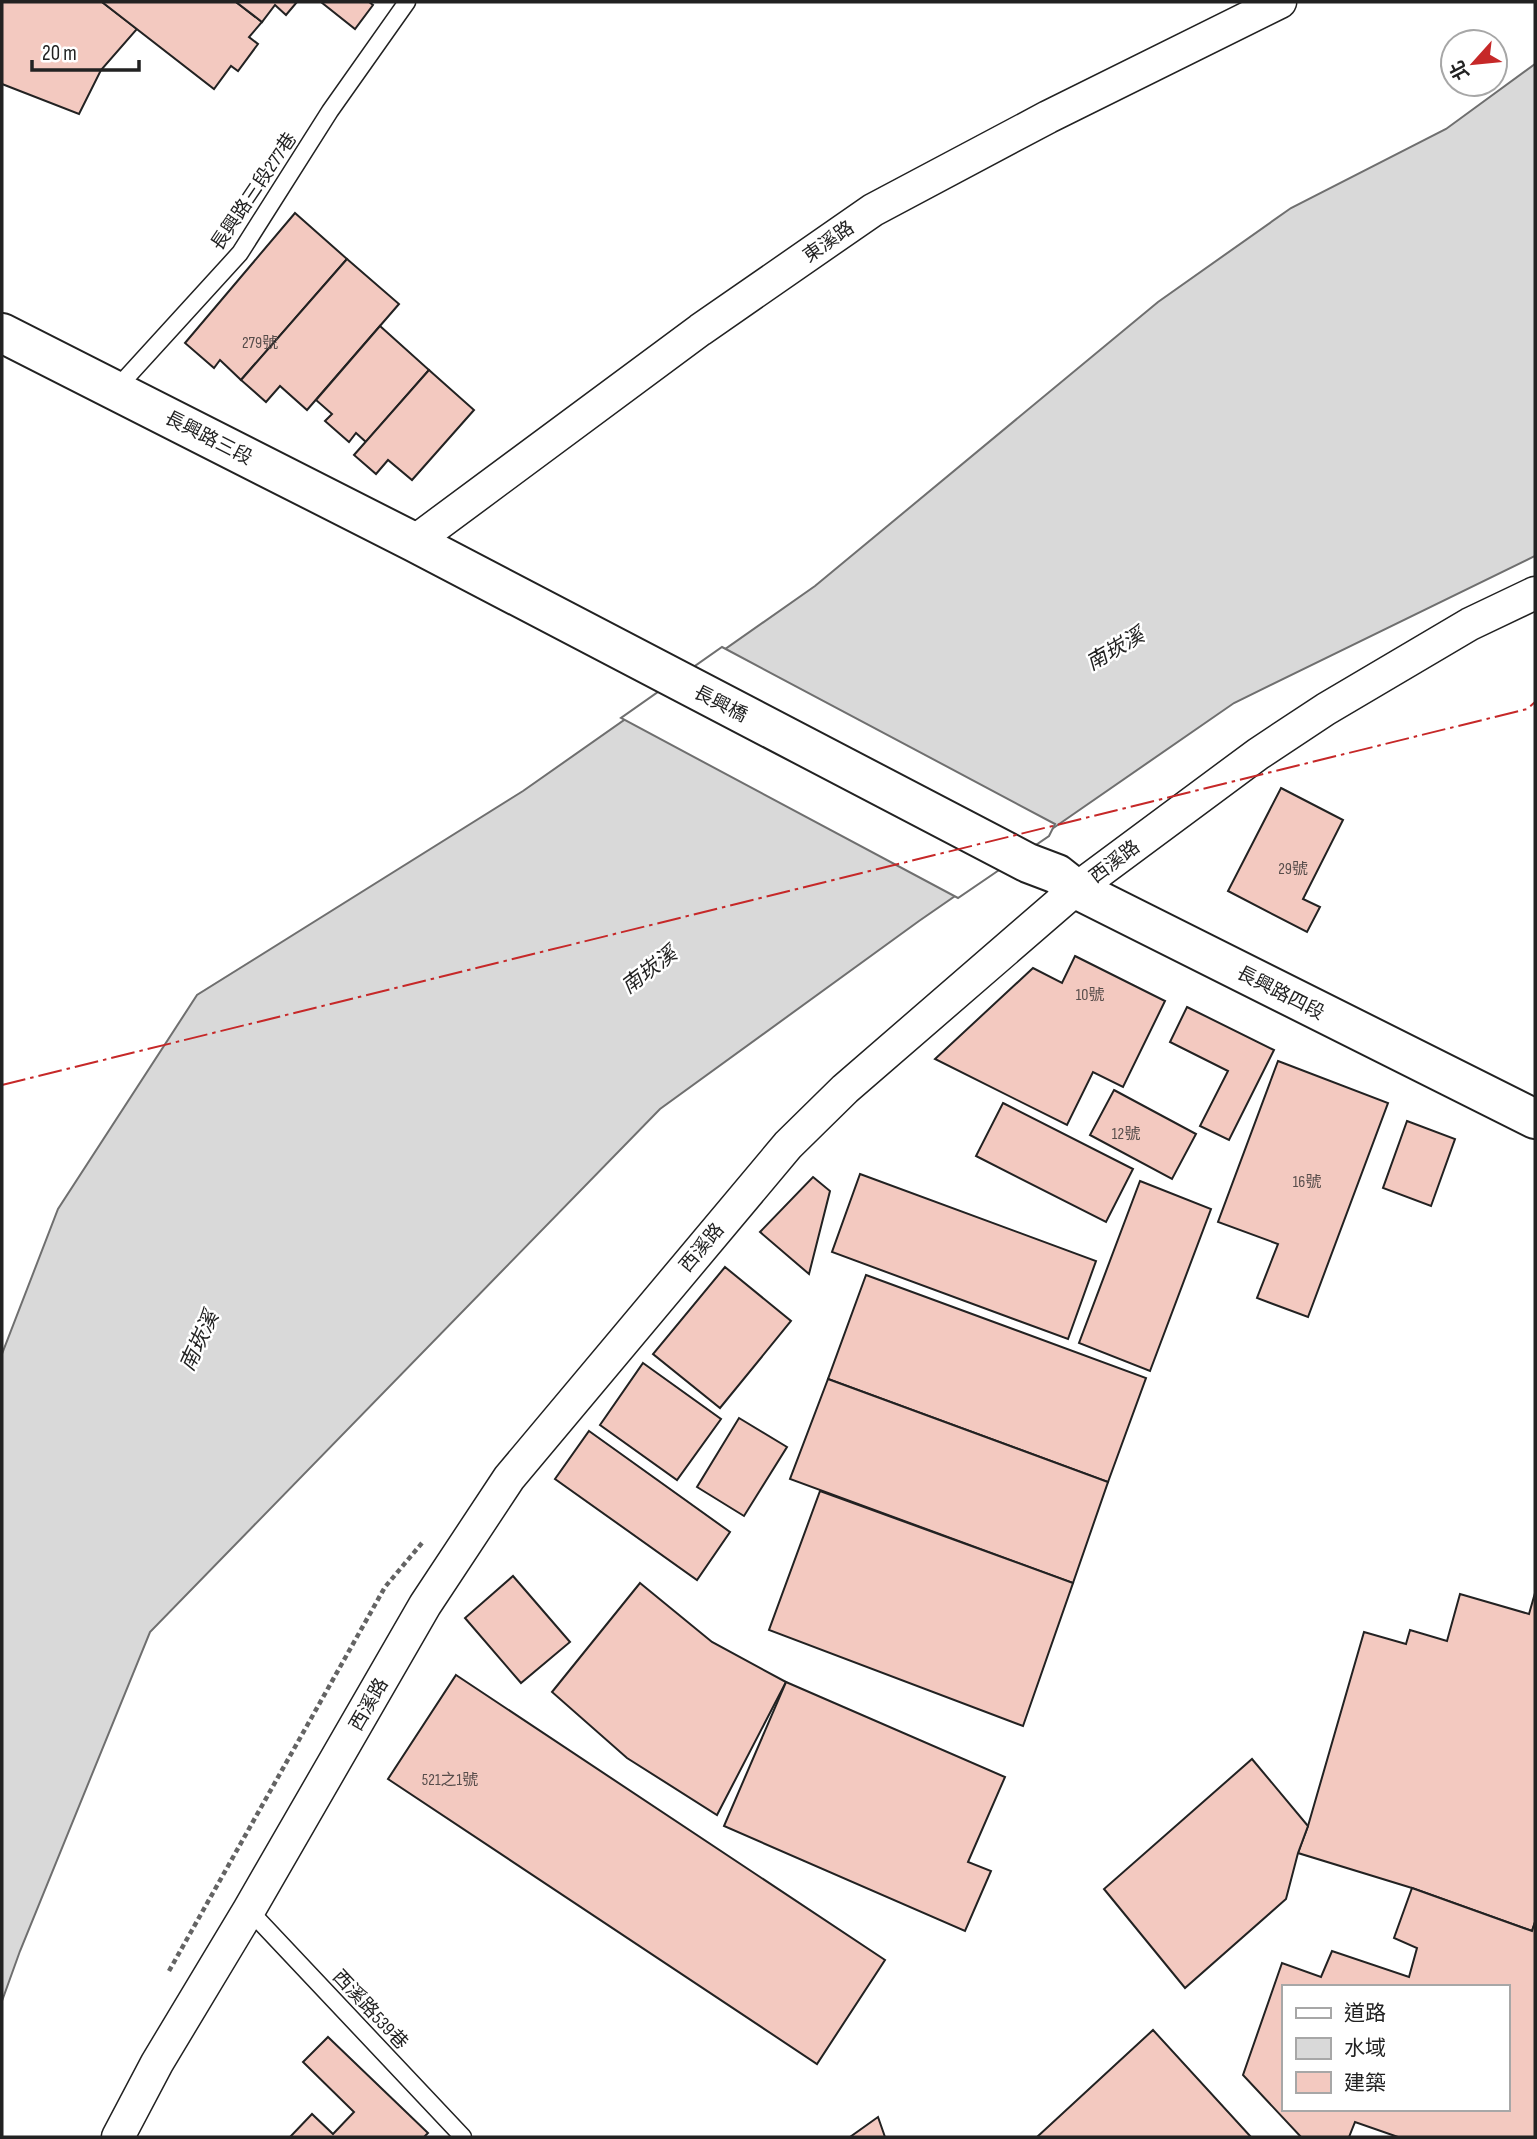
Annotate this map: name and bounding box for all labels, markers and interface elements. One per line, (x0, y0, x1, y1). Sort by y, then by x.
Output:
scale bar (32, 28, 138, 72)
north arrow (1439, 28, 1509, 98)
text: 20 m (42, 41, 77, 66)
text: 北 (1446, 56, 1475, 84)
street label: 長興路三段277巷 (206, 129, 302, 255)
street label: 東溪路 (799, 216, 859, 268)
house number: 279號 (242, 334, 278, 353)
street label: 長興路三段 (161, 407, 256, 470)
water label: 南崁溪 (1082, 621, 1151, 676)
street label: 長興橋 (690, 681, 751, 728)
street label: 西溪路 (1085, 836, 1145, 889)
house number: 29號 (1278, 860, 1308, 879)
water label: 南崁溪 (617, 940, 684, 999)
street label: 長興路四段 (1233, 962, 1328, 1025)
house number: 10號 (1076, 986, 1104, 1005)
house number: 12號 (1112, 1125, 1140, 1144)
house number: 16號 (1293, 1173, 1321, 1192)
street label: 西溪路 (675, 1219, 729, 1277)
water label: 南崁溪 (175, 1305, 225, 1375)
street label: 西溪路 (345, 1674, 394, 1735)
house number: 521之1號 (422, 1771, 478, 1790)
street label: 西溪路539巷 (327, 1966, 412, 2054)
legend (1282, 1985, 1509, 2111)
text: 道路 (1344, 2001, 1386, 2026)
text: 水域 (1344, 2036, 1386, 2061)
text: 建築 (1344, 2071, 1386, 2096)

